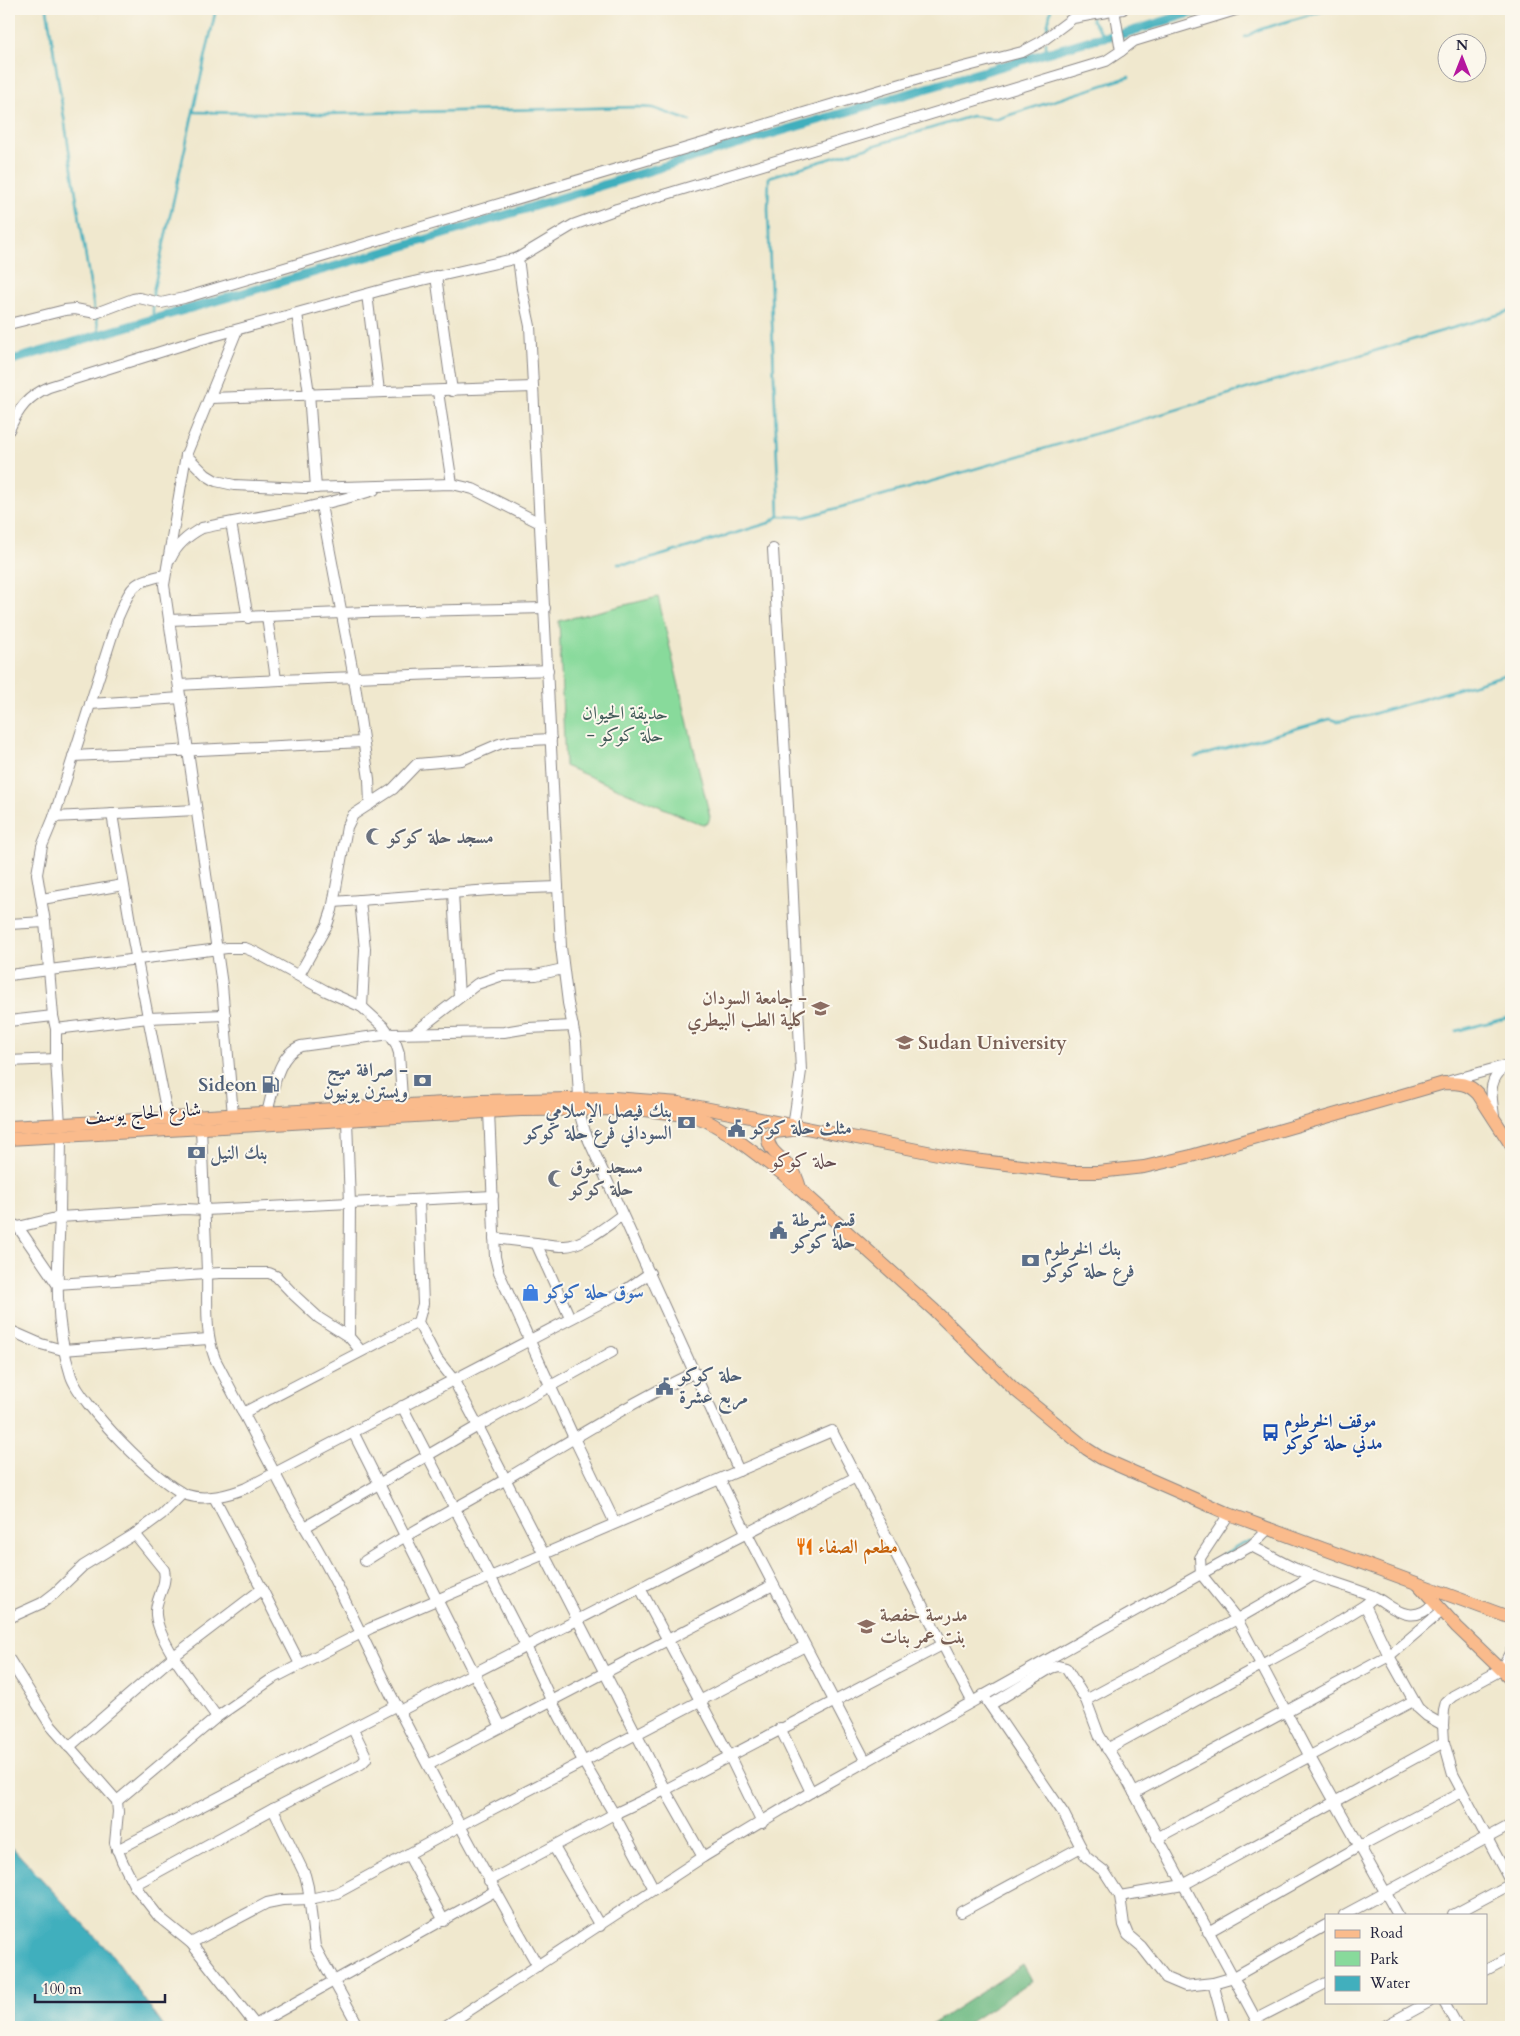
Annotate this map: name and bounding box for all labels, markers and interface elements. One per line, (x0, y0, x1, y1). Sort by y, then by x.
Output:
north arrow (1438, 32, 1488, 82)
text: N (1456, 36, 1468, 55)
park label: حديقة الحيوان - حلة كوكو (582, 700, 668, 748)
place label: مسجد حلة كوكو (386, 824, 494, 850)
mosque icon: مسجد حلة كوكو (364, 827, 384, 847)
place label: جامعة السودان - كلية الطب البيطري (687, 985, 807, 1035)
school or university icon: جامعة السودان - كلية الطب البيطري (811, 999, 831, 1019)
place label: Sudan University (918, 1030, 1067, 1056)
school or university icon: Sudan University (894, 1033, 914, 1053)
place label: صرافة ميج - ويسترن يونيون (323, 1057, 408, 1105)
bank icon: صرافة ميج - ويسترن يونيون (412, 1071, 432, 1091)
place label: Sideon (198, 1072, 258, 1098)
fuel station icon: Sideon (261, 1075, 281, 1095)
street label: شارع الحاج يوسف (84, 1096, 202, 1134)
place label: بنك فيصل الإسلامي السوداني فرع حلة كوكو (523, 1098, 672, 1148)
bank icon: بنك فيصل الإسلامي السوداني فرع حلة كوكو (676, 1112, 696, 1132)
place label: مثلث حلة كوكو (749, 1115, 852, 1141)
public building icon: مثلث حلة كوكو (727, 1118, 747, 1138)
place label: بنك النيل (210, 1140, 268, 1166)
bank icon: بنك النيل (186, 1143, 206, 1163)
district label: حلة كوكو (769, 1147, 837, 1174)
place label: مسجد سوق حلة كوكو (568, 1154, 643, 1202)
mosque icon: مسجد سوق حلة كوكو (546, 1168, 566, 1188)
place label: قسم شرطة حلة كوكو (790, 1207, 856, 1255)
public building icon: قسم شرطة حلة كوكو (768, 1221, 788, 1241)
place label: بنك الخرطوم فرع حلة كوكو (1042, 1236, 1135, 1286)
bank icon: بنك الخرطوم فرع حلة كوكو (1020, 1250, 1040, 1270)
place label: سوق حلة كوكو (543, 1279, 644, 1305)
shop icon: سوق حلة كوكو (521, 1282, 541, 1302)
place label: حلة كوكو مربع عشرة (677, 1362, 748, 1414)
public building icon: حلة كوكو مربع عشرة (655, 1376, 675, 1396)
place label: موقف الخرطوم مدني حلة كوكو (1282, 1408, 1383, 1458)
bus stop icon: موقف الخرطوم مدني حلة كوكو (1260, 1422, 1280, 1442)
place label: مطعم الصفاء (818, 1534, 898, 1564)
restaurant icon: مطعم الصفاء (794, 1537, 814, 1557)
place label: مدرسة حفصة بنت عمر بنات (880, 1602, 968, 1650)
school or university icon: مدرسة حفصة بنت عمر بنات (856, 1616, 876, 1636)
legend (1325, 1914, 1488, 2004)
text: Road (1370, 1923, 1403, 1943)
text: Park (1370, 1949, 1399, 1969)
scale bar (35, 1971, 165, 2003)
text: Water (1369, 1973, 1411, 1993)
text: 100 m (42, 1979, 82, 1999)

